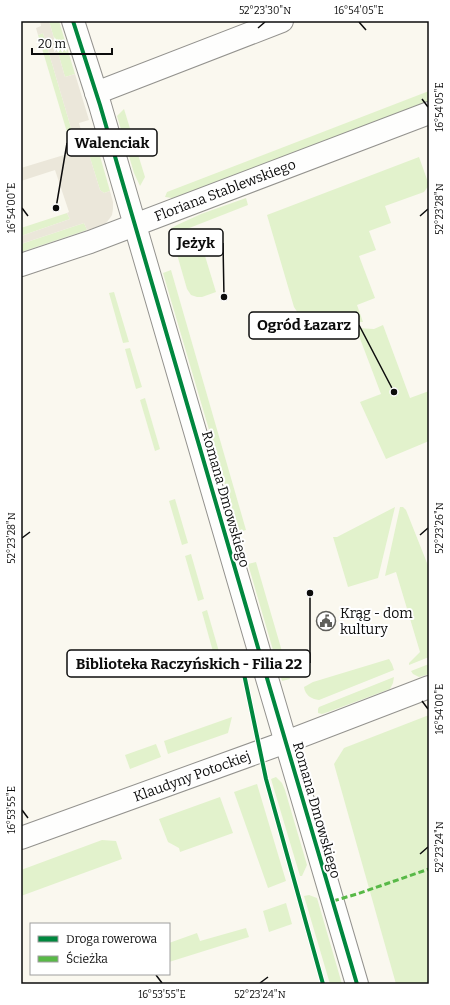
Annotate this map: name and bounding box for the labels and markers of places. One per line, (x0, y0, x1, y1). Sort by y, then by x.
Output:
callout: Walenciak (67, 129, 157, 156)
callout: Jeżyk (169, 229, 223, 256)
callout: Ogród Łazarz (249, 312, 359, 339)
place label: Krąg - dom kultury (340, 605, 413, 638)
public building icon: Krąg - dom kultury (315, 610, 337, 632)
callout: Biblioteka Raczyńskich - Filia 22 (67, 650, 310, 677)

